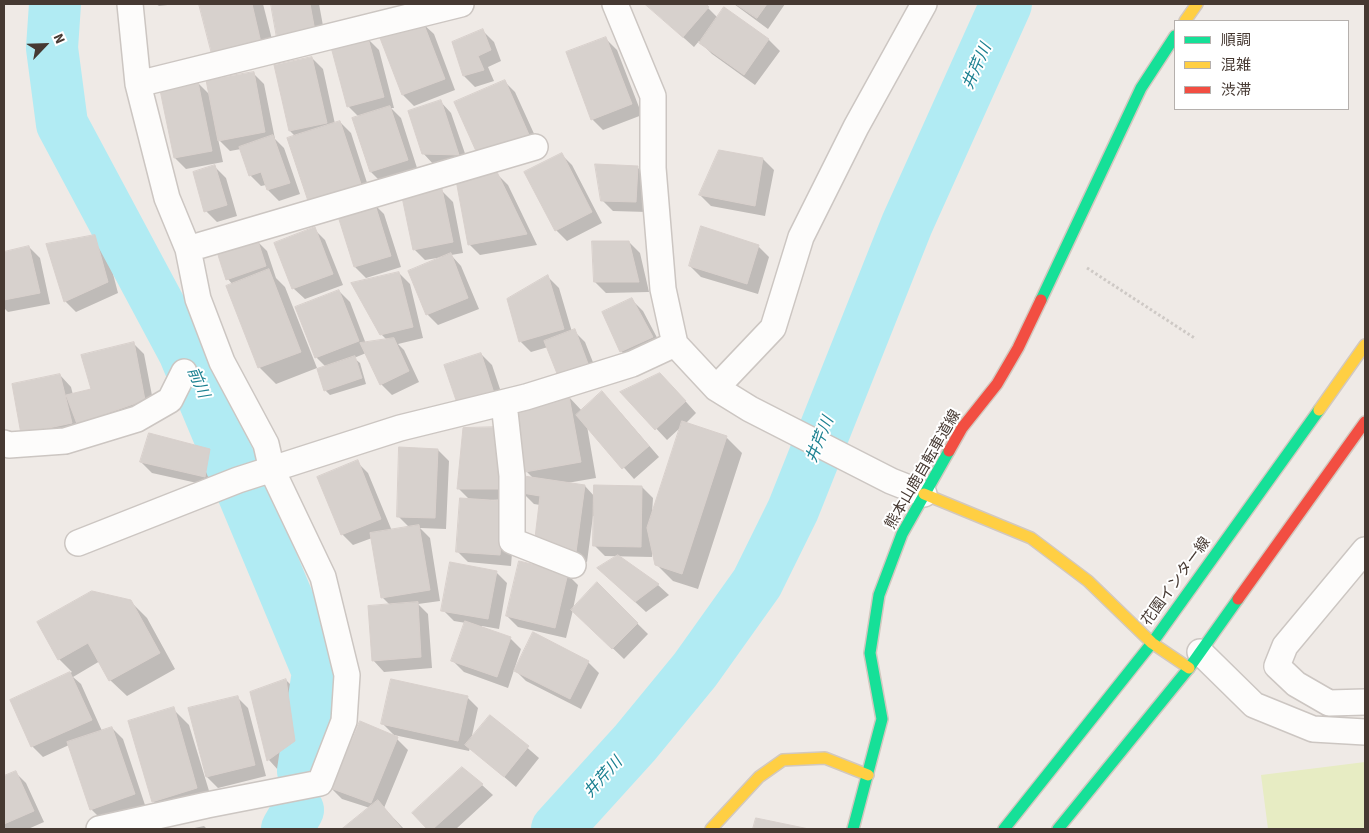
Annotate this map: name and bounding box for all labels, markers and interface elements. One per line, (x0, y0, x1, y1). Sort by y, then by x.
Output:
north arrow (20, 20, 70, 70)
legend (1174, 20, 1349, 110)
text: 順調 (1221, 30, 1251, 51)
text: N (48, 31, 70, 47)
water label: 井芹川 (959, 41, 997, 93)
text: 混雑 (1221, 55, 1251, 76)
text: 渋滞 (1221, 80, 1251, 101)
water label: 前川 (182, 365, 212, 401)
street label: 熊本山鹿自転車道線 (882, 407, 966, 533)
water label: 井芹川 (803, 414, 839, 466)
street label: 花園インター線 (1139, 534, 1215, 630)
water label: 井芹川 (581, 754, 627, 802)

